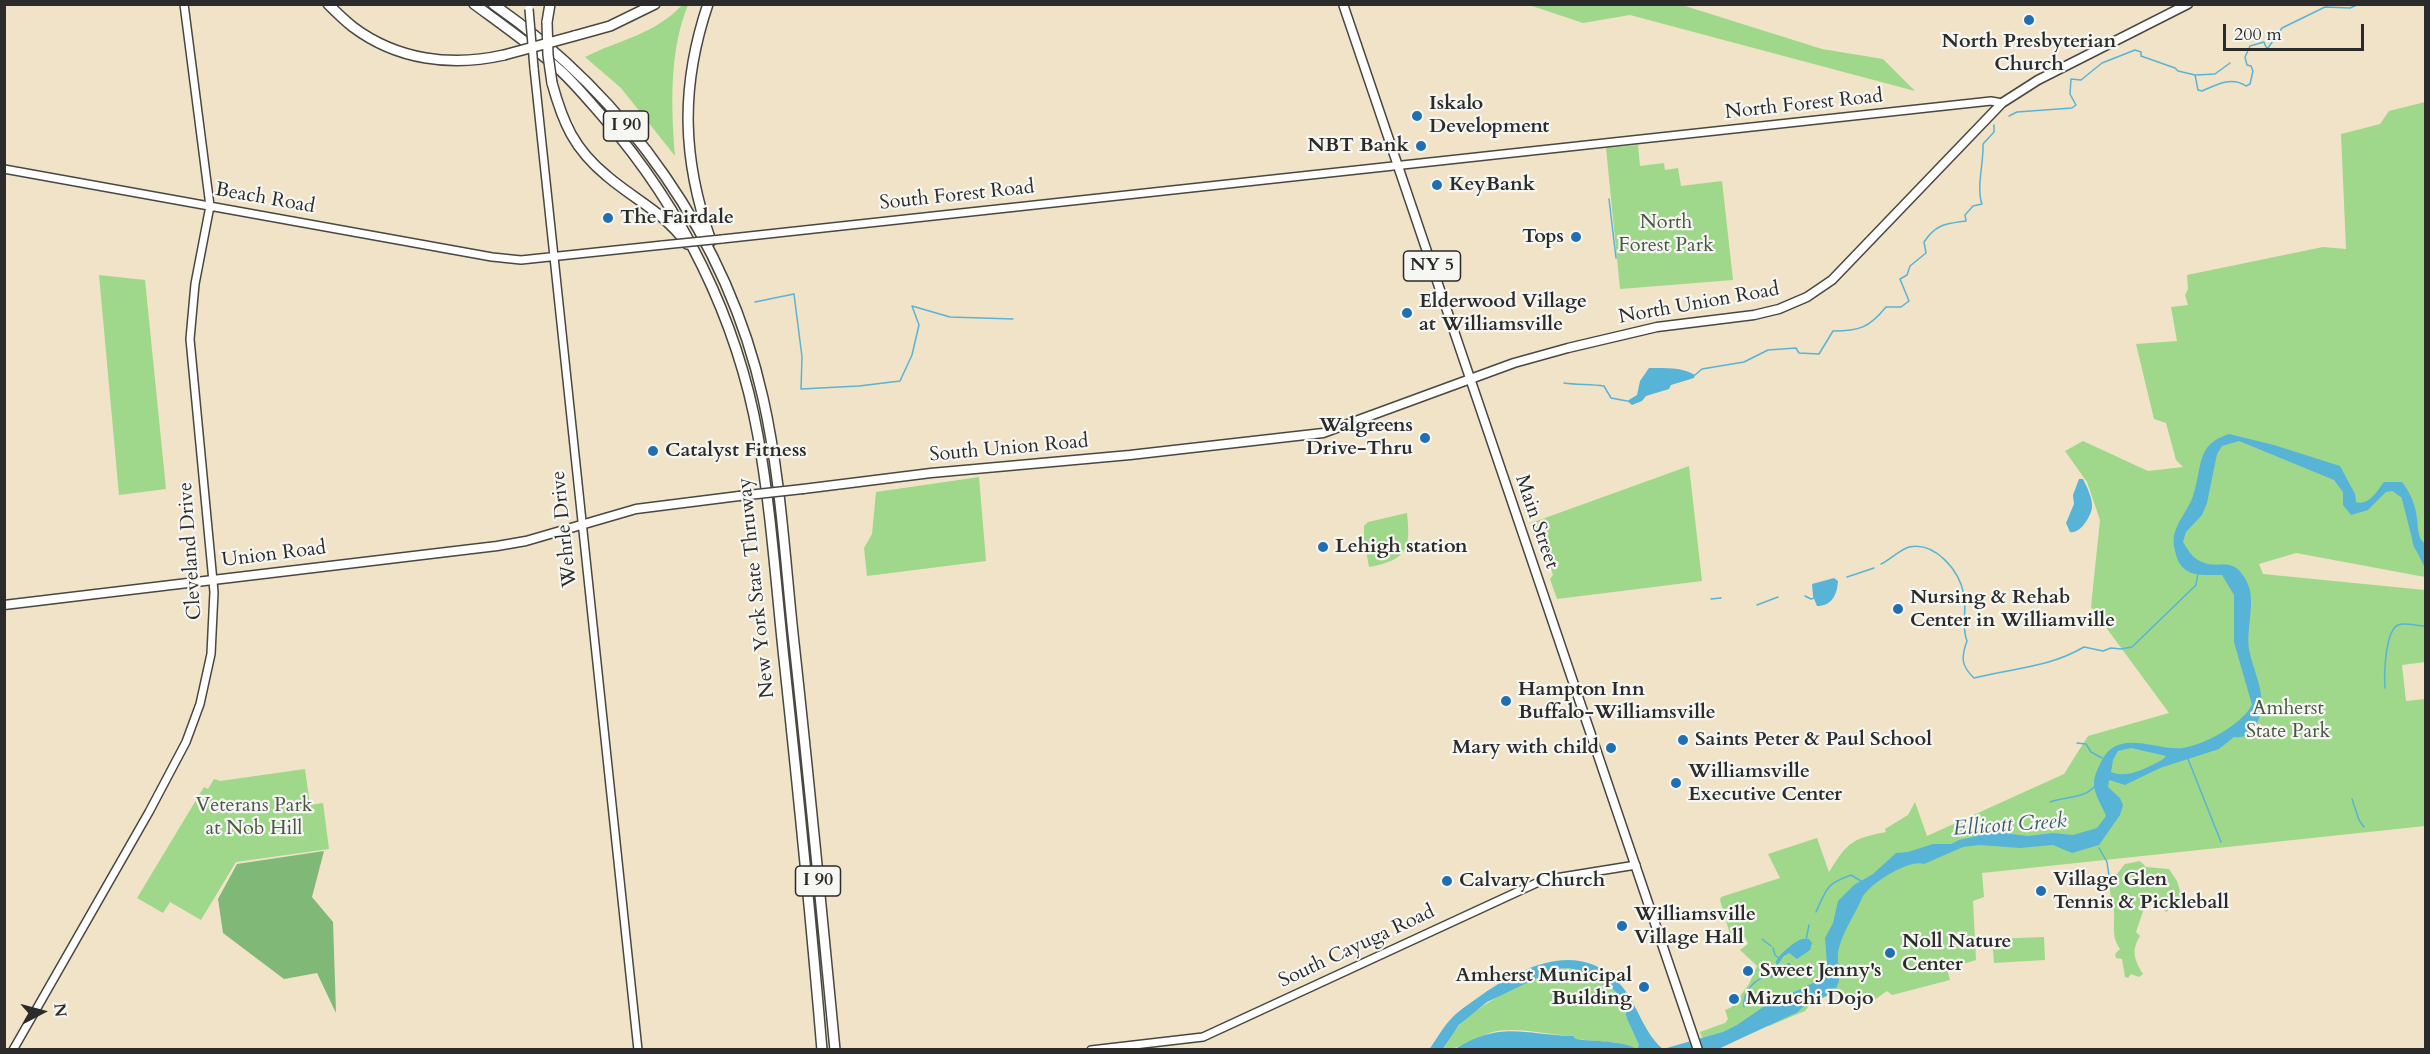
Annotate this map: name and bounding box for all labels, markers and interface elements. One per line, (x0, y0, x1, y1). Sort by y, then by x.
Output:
scale bar (2226, 12, 2367, 50)
marker: North Presbyterian Church (2022, 13, 2036, 27)
text: 200 m (2234, 22, 2282, 47)
place label: North Presbyterian Church (1942, 30, 2116, 77)
street label: North Forest Road (1724, 85, 1884, 125)
place label: Iskalo Development (1429, 92, 1549, 139)
marker: Iskalo Development (1410, 109, 1424, 123)
road number: I 90 (604, 111, 648, 141)
place label: NBT Bank (1307, 134, 1409, 158)
marker: NBT Bank (1414, 139, 1428, 153)
place label: KeyBank (1449, 173, 1535, 197)
street label: South Forest Road (878, 176, 1036, 216)
street label: Beach Road (213, 178, 317, 220)
marker: KeyBank (1430, 178, 1444, 192)
place label: The Fairdale (620, 206, 734, 230)
marker: The Fairdale (601, 211, 615, 225)
park label: North Forest Park (1618, 211, 1714, 258)
place label: Tops (1522, 225, 1564, 249)
marker: Tops (1569, 230, 1583, 244)
road number: NY 5 (1404, 251, 1460, 281)
street label: North Union Road (1617, 278, 1781, 330)
place label: Elderwood Village at Williamsville (1419, 290, 1587, 337)
marker: Elderwood Village at Williamsville (1400, 306, 1414, 320)
place label: Walgreens Drive-Thru (1306, 414, 1413, 461)
street label: South Union Road (929, 430, 1089, 468)
marker: Walgreens Drive-Thru (1418, 431, 1432, 445)
place label: Catalyst Fitness (665, 439, 807, 463)
marker: Catalyst Fitness (646, 444, 660, 458)
street label: Wehrle Drive (547, 469, 583, 589)
street label: Main Street (1509, 472, 1563, 572)
street label: New York State Thruway (733, 477, 781, 699)
street label: Cleveland Drive (174, 481, 208, 621)
place label: Lehigh station (1335, 535, 1468, 559)
street label: Union Road (221, 537, 327, 573)
marker: Lehigh station (1316, 540, 1330, 554)
place label: Nursing & Rehab Center in Williamville (1910, 586, 2115, 633)
marker: Nursing & Rehab Center in Williamville (1891, 602, 1905, 616)
place label: Hampton Inn Buffalo-Williamsville (1518, 678, 1716, 725)
marker: Hampton Inn Buffalo-Williamsville (1499, 694, 1513, 708)
park label: Amherst State Park (2246, 697, 2330, 744)
place label: Saints Peter & Paul School (1695, 728, 1932, 752)
marker: Saints Peter & Paul School (1676, 733, 1690, 747)
place label: Mary with child (1452, 736, 1599, 760)
marker: Mary with child (1604, 741, 1618, 755)
place label: Williamsville Executive Center (1688, 760, 1842, 807)
marker: Williamsville Executive Center (1669, 776, 1683, 790)
park label: Veterans Park at Nob Hill (195, 794, 313, 841)
water label: Ellicott Creek (1952, 809, 2068, 843)
road number: I 90 (796, 866, 840, 896)
place label: Village Glen Tennis & Pickleball (2053, 868, 2229, 915)
place label: Calvary Church (1459, 869, 1605, 893)
marker: Calvary Church (1440, 874, 1454, 888)
marker: Village Glen Tennis & Pickleball (2034, 884, 2048, 898)
street label: South Cayuga Road (1275, 900, 1439, 994)
place label: Williamsville Village Hall (1634, 903, 1756, 950)
marker: Williamsville Village Hall (1615, 919, 1629, 933)
place label: Noll Nature Center (1902, 930, 2011, 977)
marker: Noll Nature Center (1883, 946, 1897, 960)
place label: Sweet Jenny's (1760, 959, 1881, 983)
place label: Amherst Municipal Building (1456, 964, 1632, 1011)
marker: Sweet Jenny's (1741, 964, 1755, 978)
marker: Amherst Municipal Building (1637, 980, 1651, 994)
north arrow (12, 982, 72, 1042)
place label: Mizuchi Dojo (1746, 987, 1874, 1011)
marker: Mizuchi Dojo (1727, 992, 1741, 1006)
text: N (48, 1002, 72, 1018)

